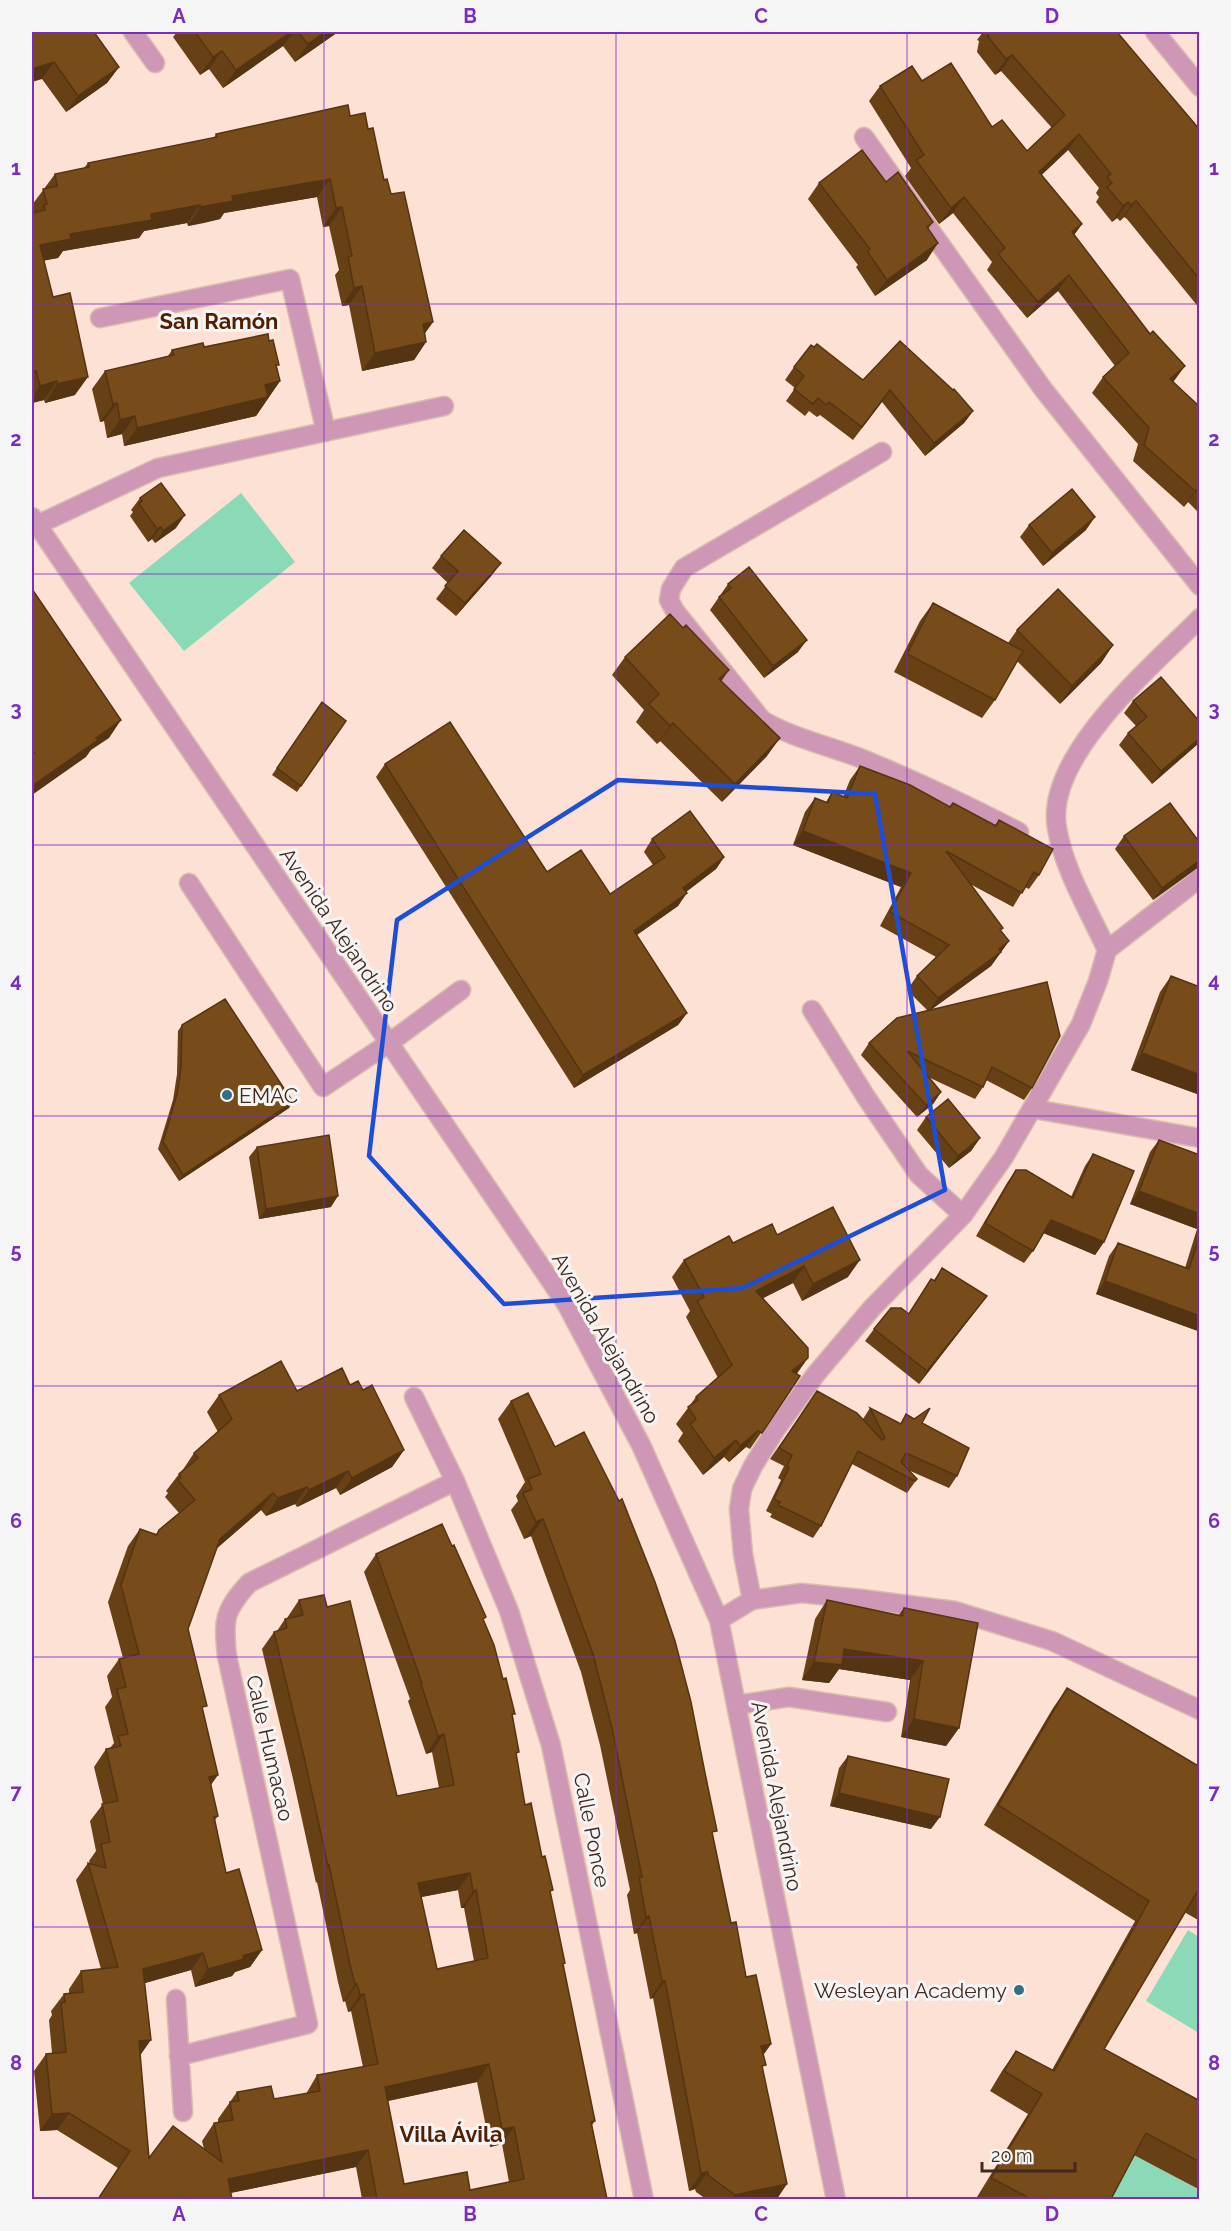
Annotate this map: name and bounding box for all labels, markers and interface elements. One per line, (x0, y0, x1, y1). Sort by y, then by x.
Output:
text: A (172, 4, 186, 28)
text: B (463, 4, 477, 28)
text: C (754, 4, 768, 28)
text: D (1045, 4, 1059, 28)
text: 1 (11, 156, 21, 180)
text: 1 (1209, 156, 1219, 180)
district label: San Ramón (160, 308, 278, 334)
text: 2 (10, 427, 22, 451)
text: 2 (1208, 427, 1220, 451)
text: 3 (10, 697, 22, 721)
text: 3 (1208, 697, 1220, 721)
street label: Avenida Alejandrino (275, 843, 403, 1017)
text: 4 (10, 968, 22, 992)
text: 4 (1208, 968, 1220, 992)
place label: EMAC (239, 1083, 298, 1108)
marker: EMAC (220, 1088, 234, 1102)
text: 5 (10, 1239, 22, 1263)
text: 5 (1208, 1239, 1220, 1263)
street label: Avenida Alejandrino (547, 1248, 665, 1428)
text: 6 (10, 1509, 22, 1533)
text: 6 (1208, 1509, 1220, 1533)
street label: Calle Humacao (241, 1673, 299, 1823)
street label: Avenida Alejandrino (746, 1699, 808, 1893)
street label: Calle Ponce (569, 1771, 615, 1889)
text: 7 (10, 1780, 22, 1804)
text: 7 (1208, 1780, 1220, 1804)
place label: Wesleyan Academy (814, 1978, 1007, 2003)
marker: Wesleyan Academy (1012, 1983, 1026, 1997)
text: 8 (10, 2051, 22, 2075)
text: 8 (1208, 2051, 1220, 2075)
district label: Villa Ávila (399, 2121, 503, 2147)
scale bar (982, 2135, 1075, 2173)
text: 20 m (991, 2145, 1033, 2166)
text: A (172, 2202, 186, 2226)
text: B (463, 2202, 477, 2226)
text: C (754, 2202, 768, 2226)
text: D (1045, 2202, 1059, 2226)

